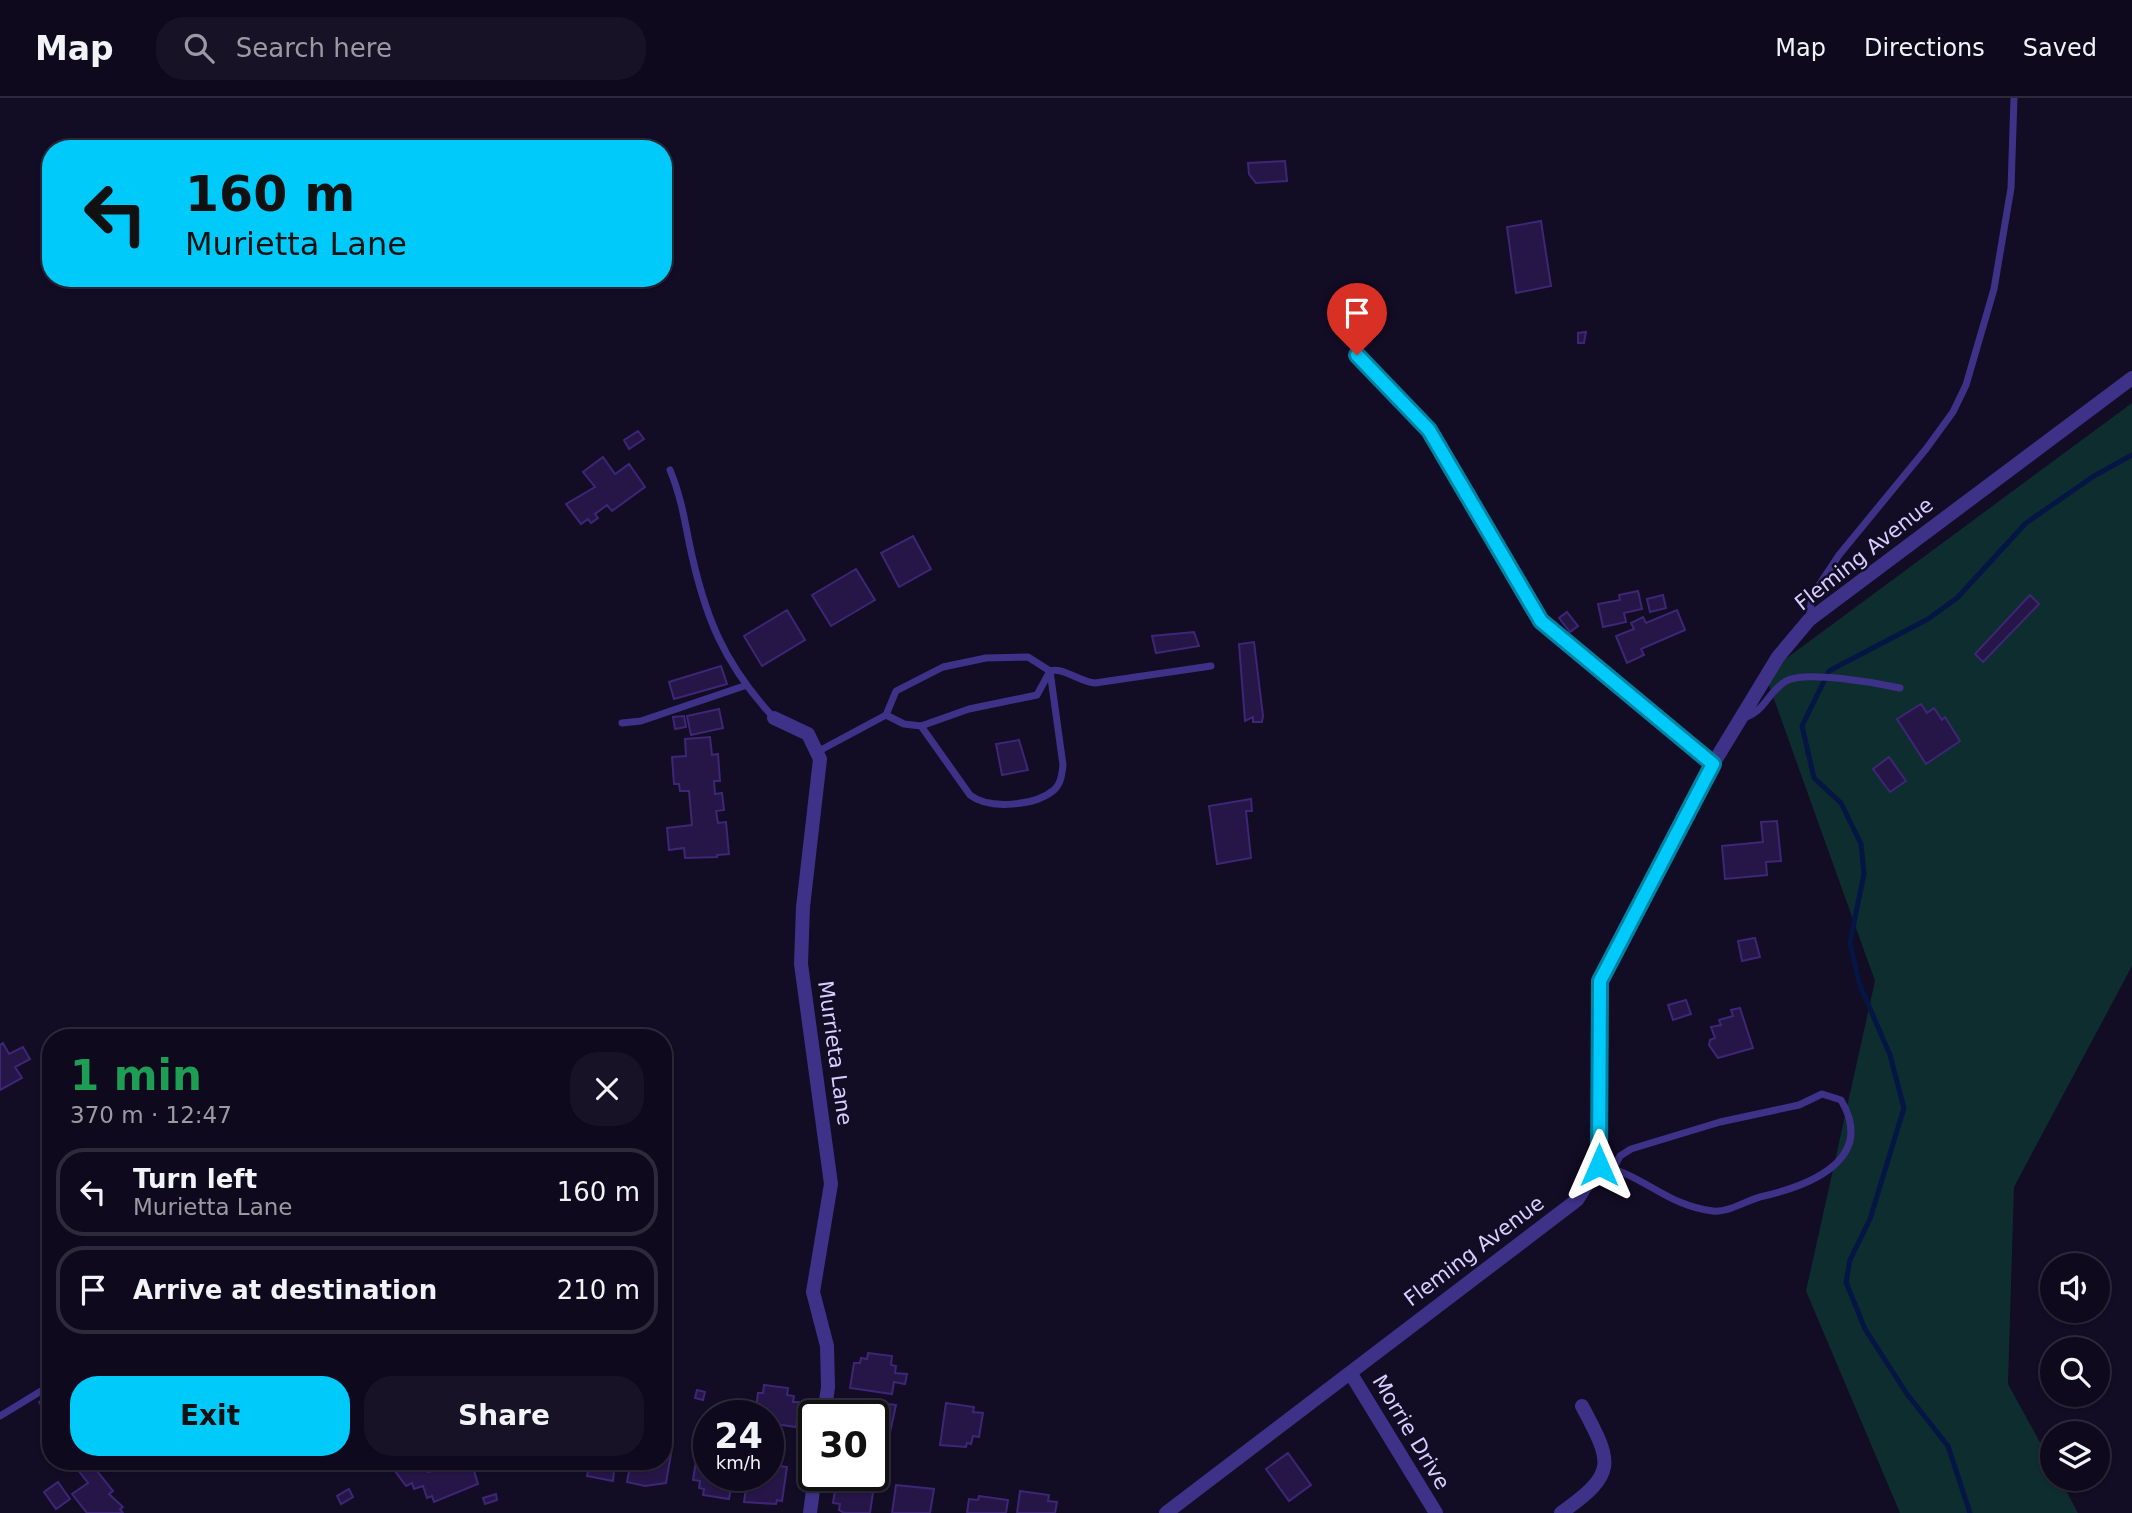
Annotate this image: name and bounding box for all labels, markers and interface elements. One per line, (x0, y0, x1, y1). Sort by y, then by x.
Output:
search box (156, 17, 646, 80)
text: Map (35, 29, 114, 68)
icon: search (180, 29, 218, 67)
text: Search here (236, 33, 392, 63)
text: Map (1775, 34, 1826, 62)
text: Directions (1864, 34, 1985, 62)
text: Saved (2023, 34, 2097, 62)
text: 160 m (185, 166, 355, 223)
icon: left (70, 168, 161, 259)
text: Murietta Lane (185, 225, 407, 263)
pin (1327, 283, 1387, 355)
icon: arrive (1338, 294, 1376, 332)
street label: Fleming Avenue (1790, 493, 1938, 615)
street label: Murrieta Lane (813, 979, 857, 1127)
text: 1 min (70, 1051, 202, 1100)
button: close (570, 1052, 644, 1126)
text: 370 m · 12:47 (70, 1102, 232, 1128)
position arrow (1562, 1128, 1636, 1202)
text: Turn left (133, 1164, 257, 1194)
icon: left (74, 1173, 112, 1211)
text: 160 m (557, 1177, 640, 1207)
street label: Fleming Avenue (1400, 1191, 1548, 1311)
text: Murietta Lane (133, 1194, 293, 1220)
map controls (2040, 1253, 2110, 1491)
button: sound (2040, 1253, 2110, 1323)
icon: arrive (74, 1271, 112, 1309)
text: Arrive at destination (133, 1275, 437, 1305)
text: 210 m (557, 1275, 640, 1305)
button: search (2040, 1337, 2110, 1407)
street label: Morrie Drive (1367, 1370, 1455, 1494)
button: Exit (70, 1376, 350, 1456)
button: Share (364, 1376, 644, 1456)
speed limit sign: 30 (798, 1400, 889, 1491)
text: 24 (714, 1416, 763, 1456)
button: layers (2040, 1421, 2110, 1491)
text: km/h (716, 1452, 761, 1473)

